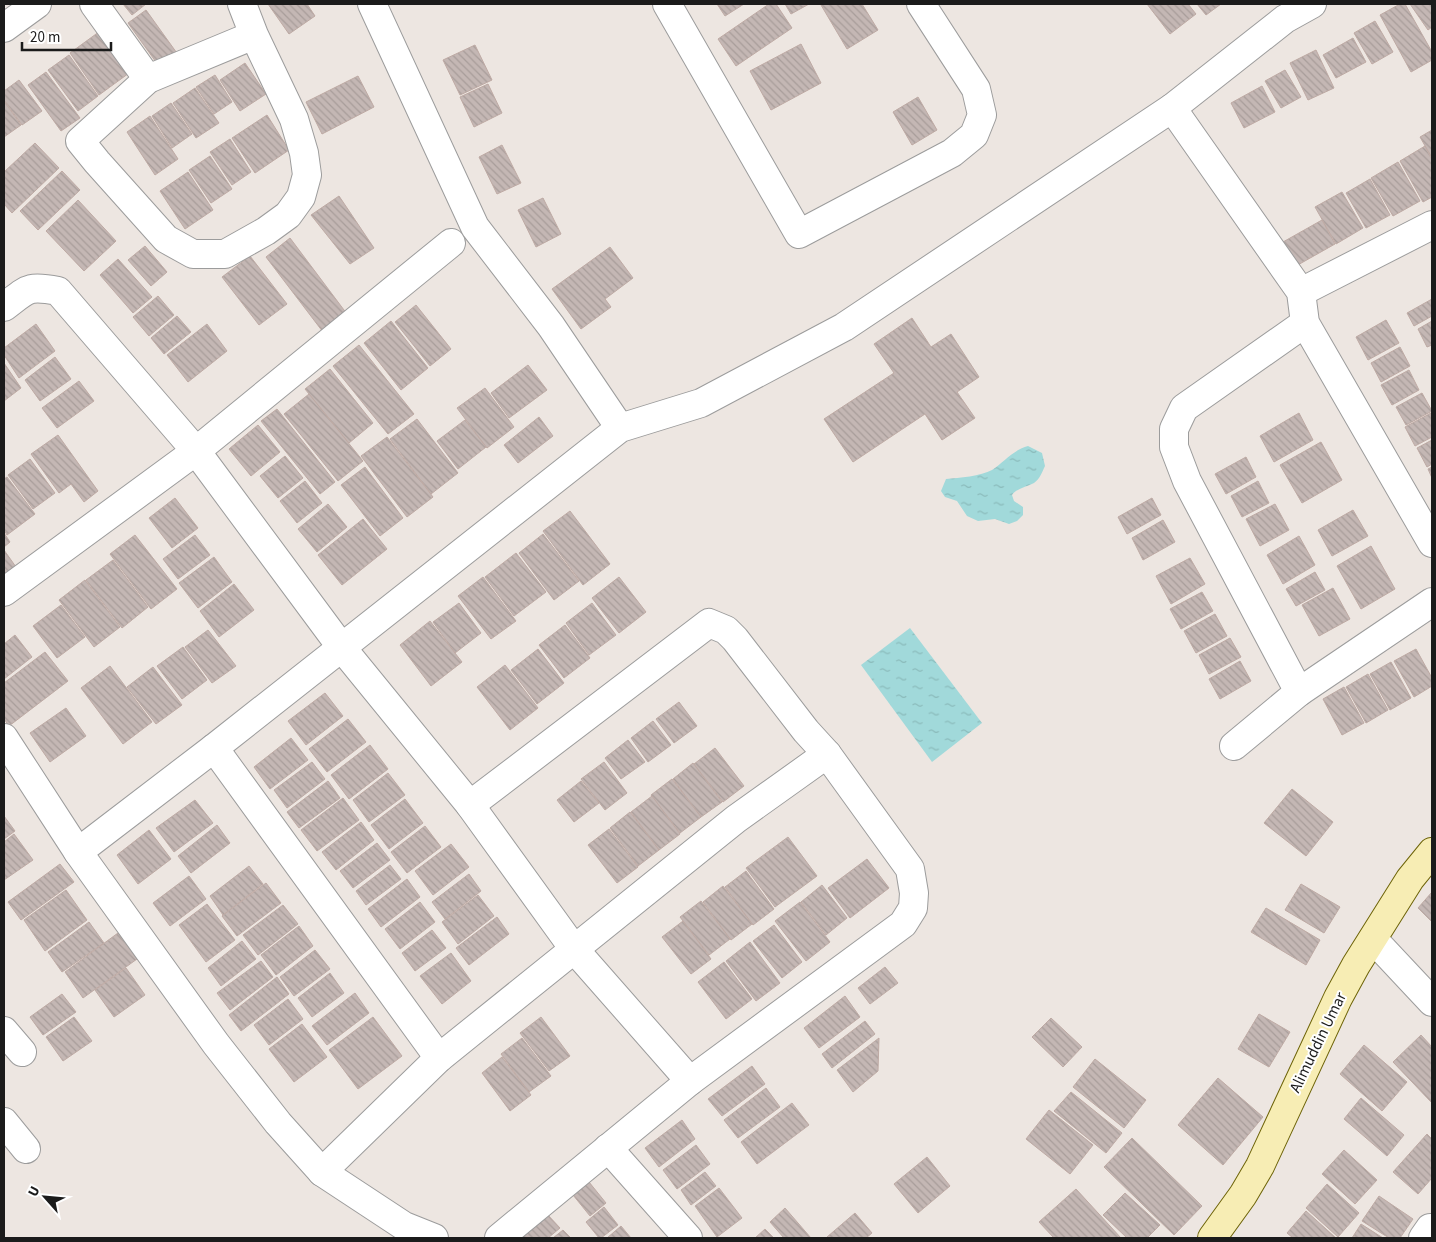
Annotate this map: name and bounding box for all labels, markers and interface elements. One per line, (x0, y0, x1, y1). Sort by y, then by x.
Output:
scale bar (22, 20, 111, 52)
text: 20 m (30, 27, 60, 48)
street label: Alimuddin Umar (1284, 988, 1352, 1096)
north arrow (20, 1172, 70, 1222)
text: U (23, 1183, 45, 1200)

